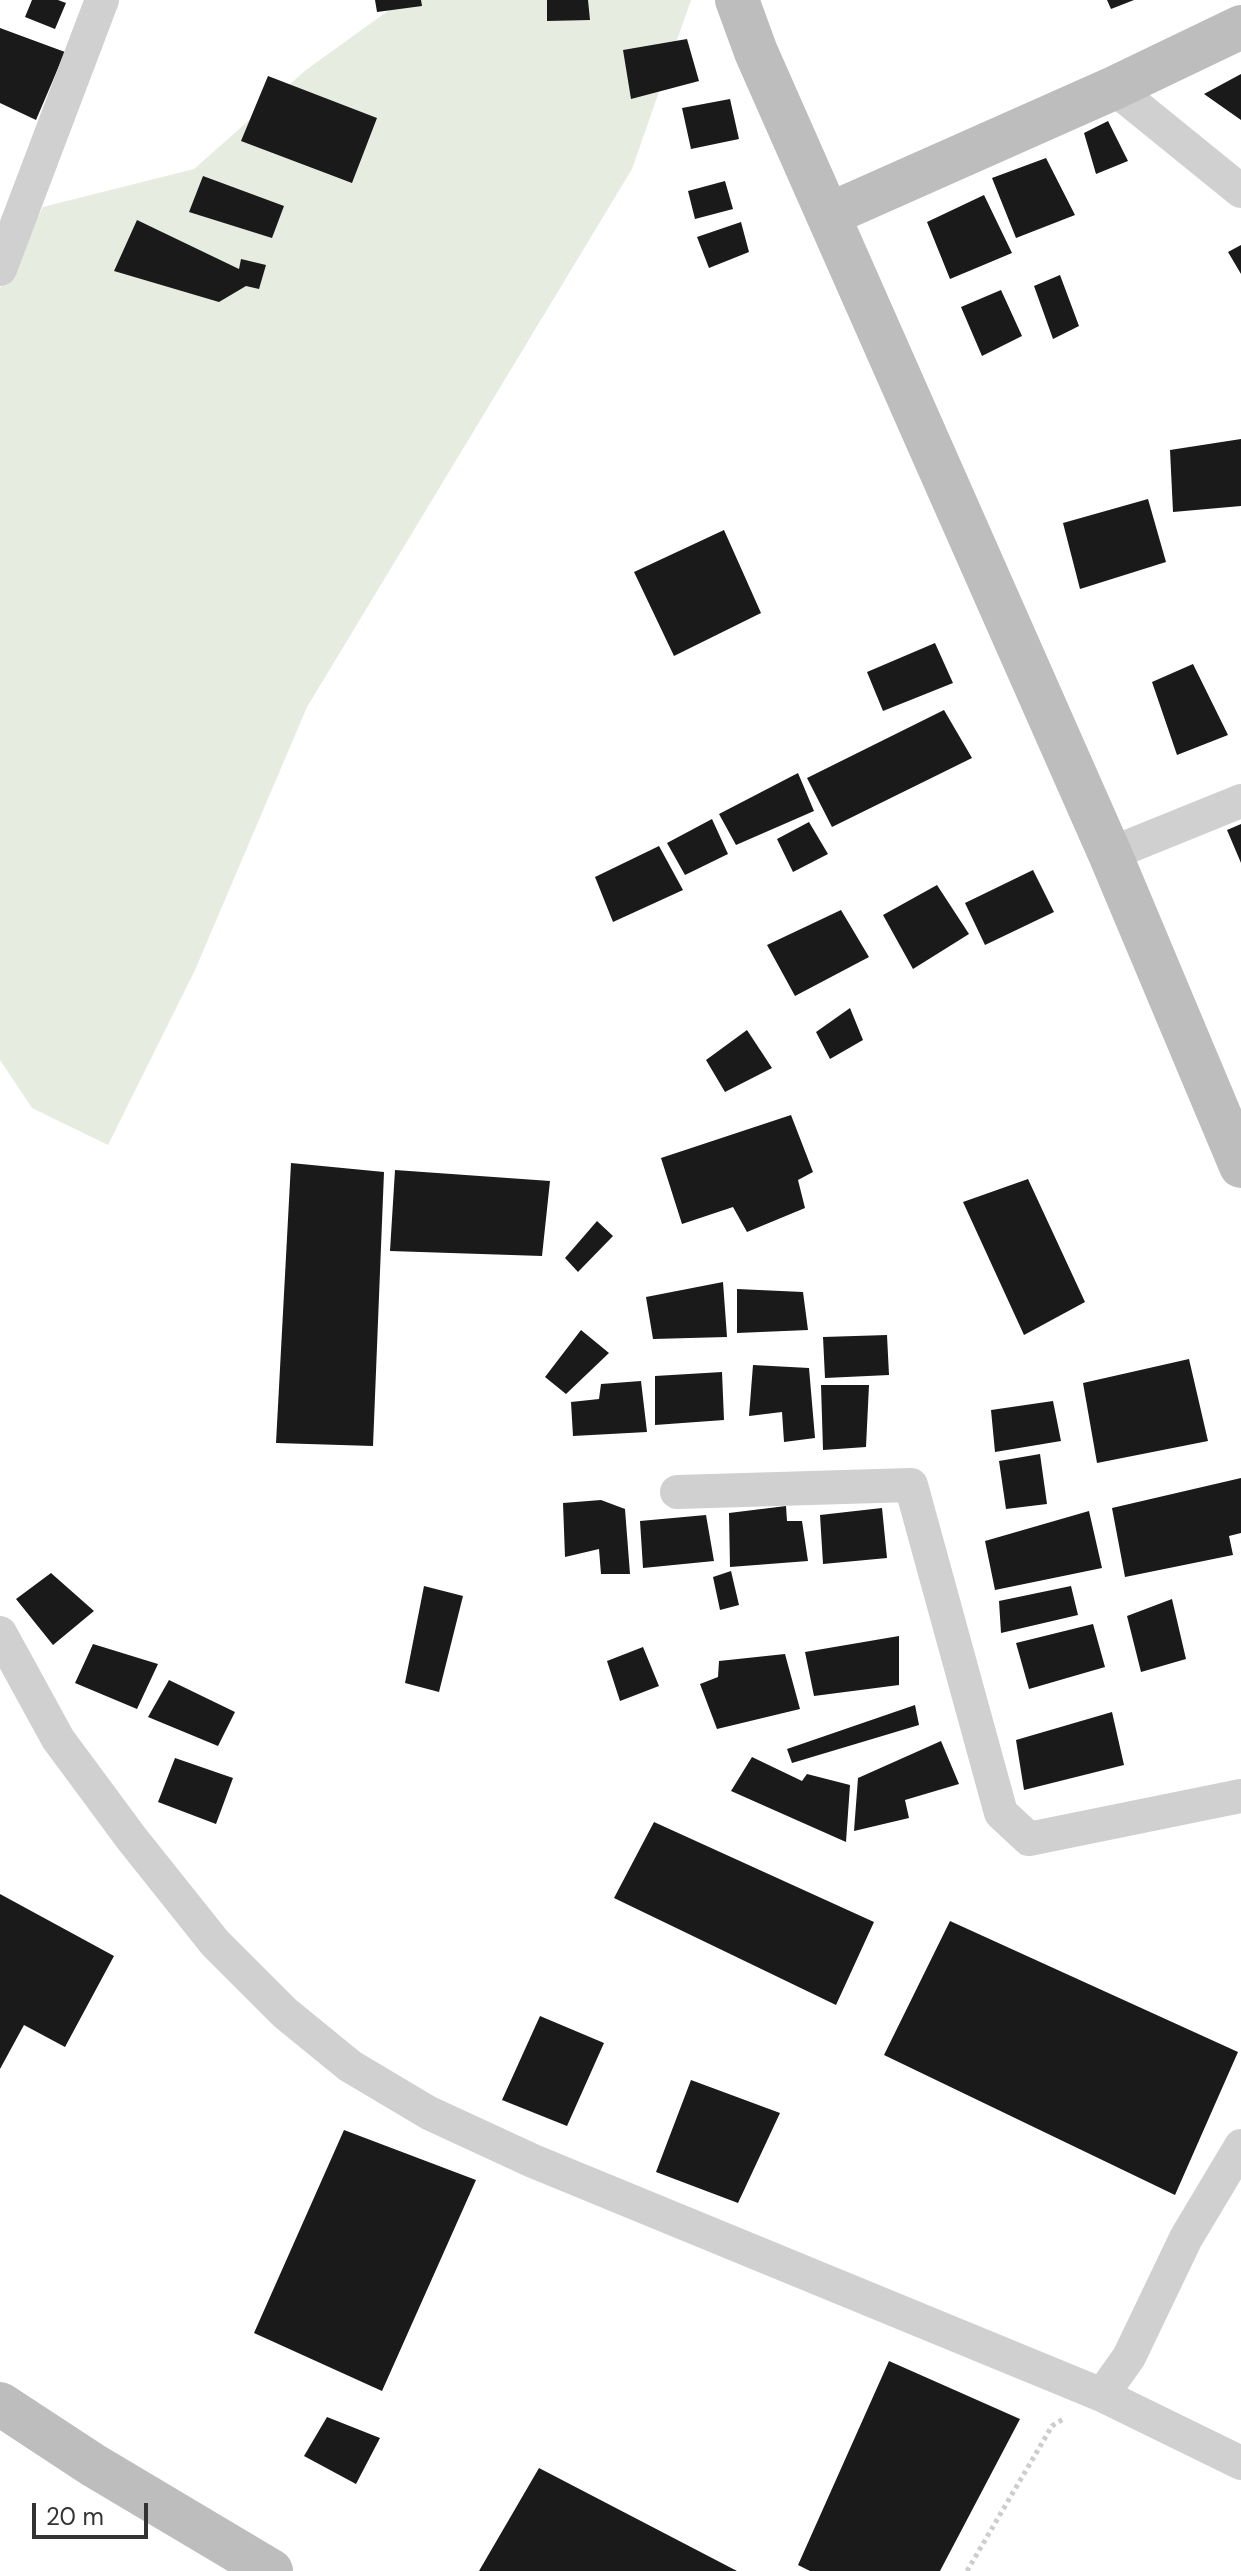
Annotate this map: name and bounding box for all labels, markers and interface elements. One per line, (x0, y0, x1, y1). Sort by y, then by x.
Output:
scale bar (36, 2487, 152, 2537)
text: 20 m (46, 2501, 104, 2532)

